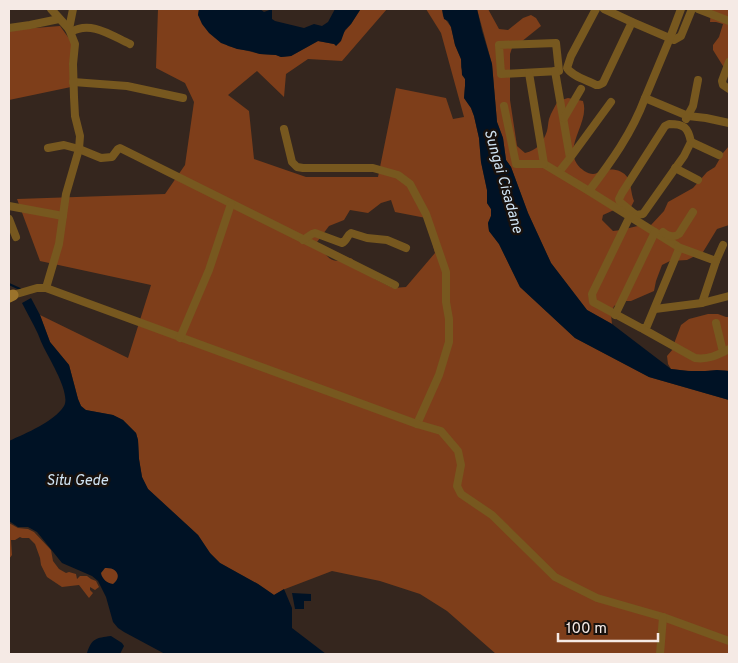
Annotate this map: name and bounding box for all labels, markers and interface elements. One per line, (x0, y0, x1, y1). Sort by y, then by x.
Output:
water label: Sungai Cisadane (479, 127, 527, 236)
water label: Situ Gede (46, 472, 108, 491)
scale bar (558, 610, 658, 642)
text: 100 m (566, 620, 607, 639)

